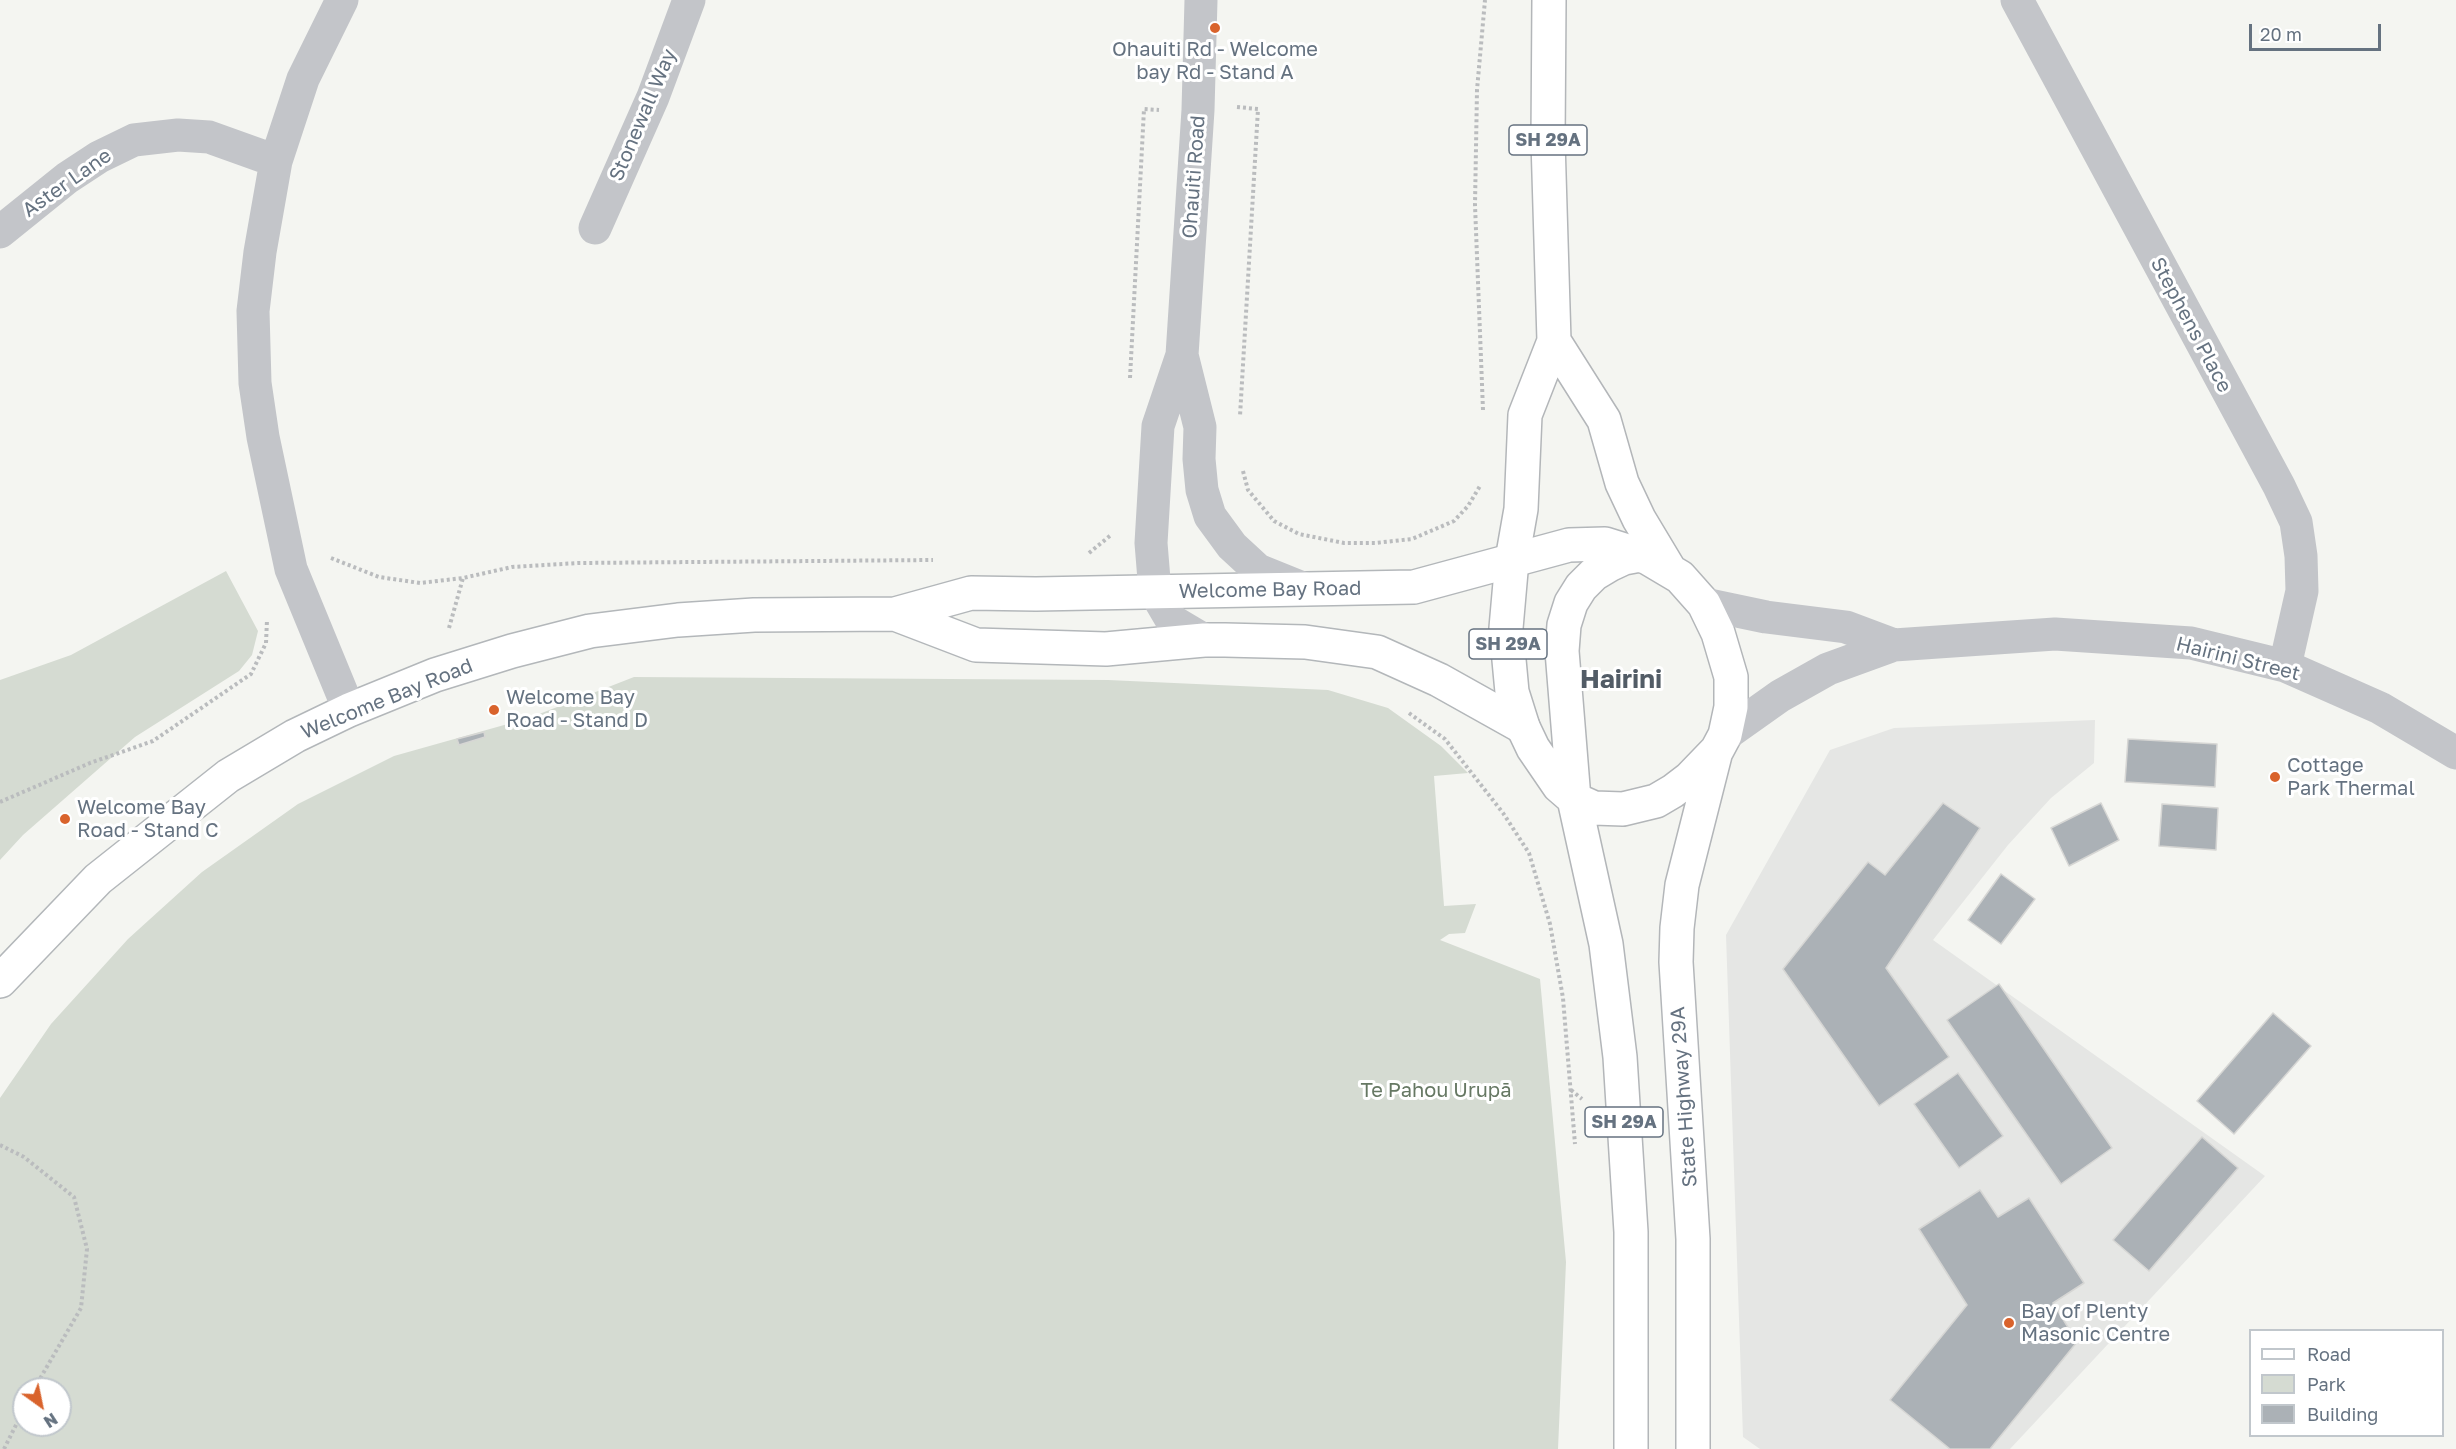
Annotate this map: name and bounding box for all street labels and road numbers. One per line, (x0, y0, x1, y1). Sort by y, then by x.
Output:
street label: Stonewall Way (604, 45, 682, 185)
street label: Ohauiti Road (1178, 115, 1210, 239)
road number: SH 29A (1509, 125, 1587, 155)
street label: Aster Lane (18, 144, 116, 222)
street label: Stephens Place (2145, 253, 2237, 397)
street label: Welcome Bay Road (1178, 576, 1362, 604)
road number: SH 29A (1469, 629, 1547, 659)
street label: Hairini Street (2174, 632, 2302, 686)
street label: Welcome Bay Road (298, 654, 476, 744)
street label: State Highway 29A (1666, 1006, 1702, 1188)
road number: SH 29A (1585, 1107, 1663, 1137)

